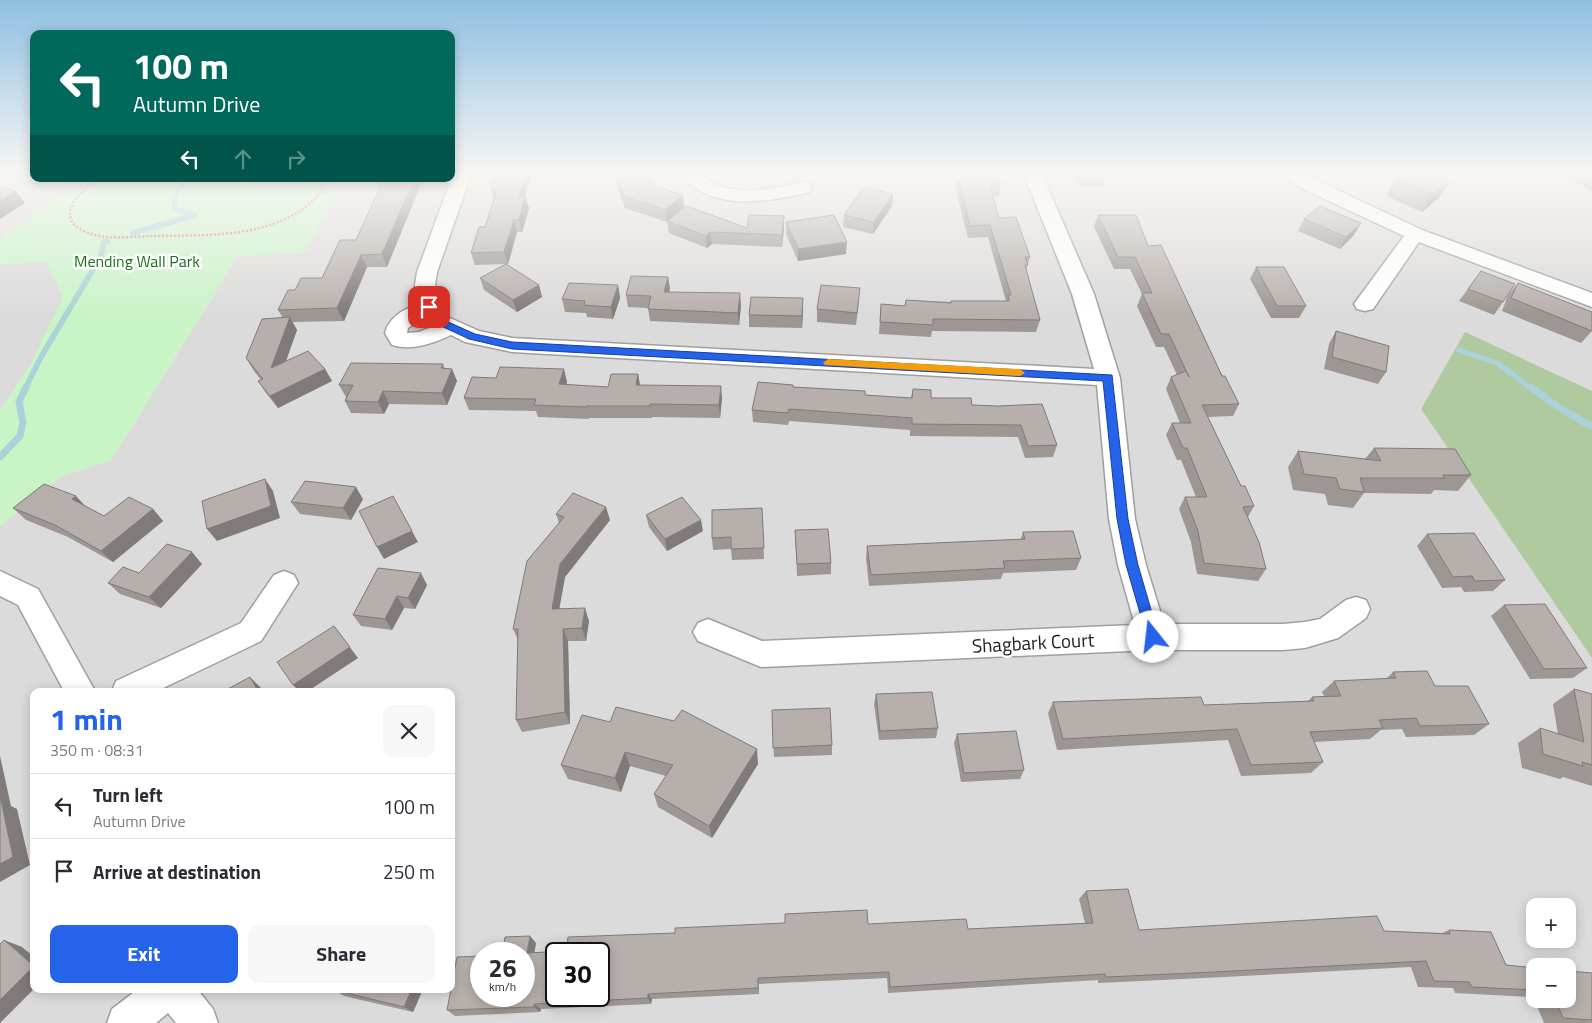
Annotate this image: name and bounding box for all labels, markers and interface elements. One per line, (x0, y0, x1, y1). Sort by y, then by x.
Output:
text: 100 m (133, 39, 229, 93)
icon: left (50, 50, 115, 115)
text: Autumn Drive (133, 87, 260, 121)
icon: left (176, 145, 204, 173)
icon: ahead (229, 145, 257, 173)
icon: right (282, 145, 310, 173)
park label: Mending Wall Park (74, 249, 200, 273)
pin (408, 286, 450, 328)
icon: arrive (415, 293, 443, 321)
position arrow (1126, 610, 1178, 662)
street label: Shagbark Court (971, 624, 1095, 660)
text: 1 min (50, 696, 123, 742)
button: close (383, 705, 435, 757)
text: 350 m · 08:31 (50, 738, 144, 762)
text: Turn left (93, 780, 163, 809)
icon: left (50, 792, 78, 820)
text: 100 m (383, 792, 435, 821)
text: Autumn Drive (93, 809, 186, 833)
icon: arrive (50, 857, 78, 885)
text: Arrive at destination (93, 857, 261, 886)
text: 250 m (383, 857, 435, 886)
map controls (1526, 898, 1576, 1008)
button: + (1526, 898, 1576, 948)
button: Exit (50, 925, 238, 983)
button: Share (248, 925, 435, 983)
speed limit sign: 30 (545, 942, 610, 1007)
text: 26 (488, 949, 517, 987)
button: − (1526, 958, 1576, 1008)
text: km/h (489, 977, 516, 996)

